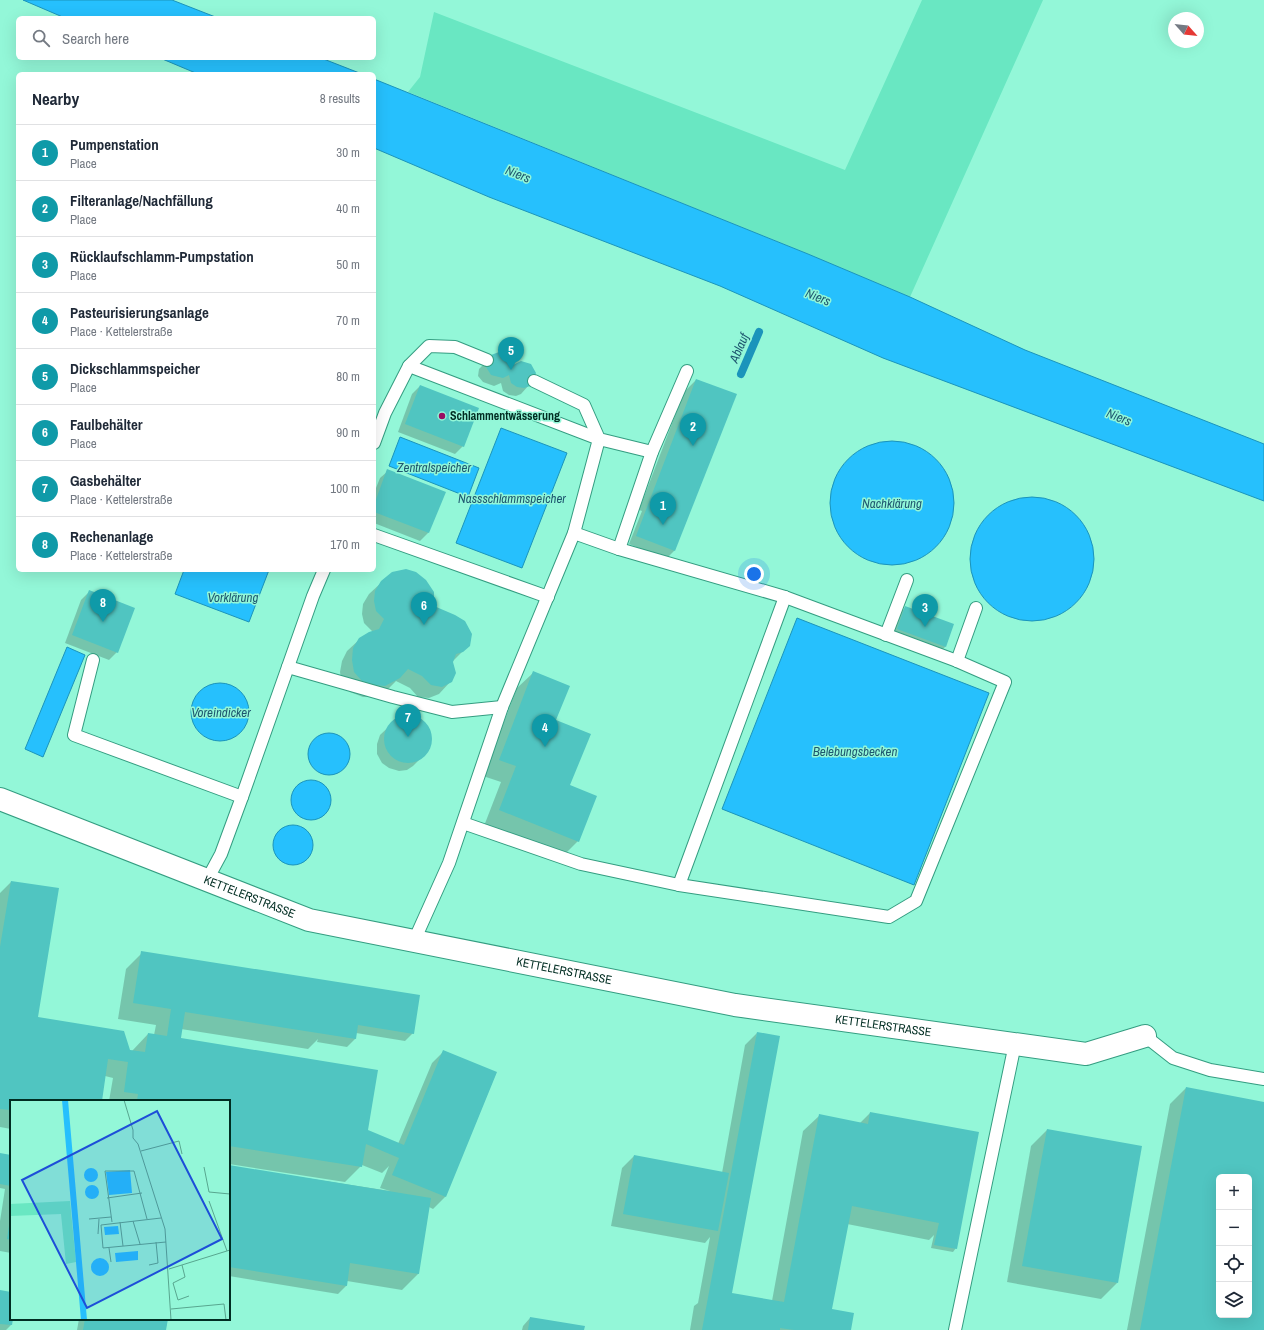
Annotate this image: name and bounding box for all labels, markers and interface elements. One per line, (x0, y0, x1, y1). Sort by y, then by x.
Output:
north arrow (1168, 12, 1204, 48)
search box (16, 16, 376, 60)
icon: search (30, 27, 52, 49)
text: Search here (62, 28, 129, 49)
text: Nearby (32, 87, 79, 110)
text: 8 results (320, 90, 360, 107)
text: Pumpenstation (70, 134, 159, 155)
text: 1 (42, 144, 48, 161)
text: 30 m (336, 144, 360, 161)
text: Place (70, 155, 97, 172)
water label: Niers (503, 161, 533, 187)
text: Filteranlage/Nachfällung (70, 190, 213, 211)
text: 2 (42, 200, 48, 217)
text: 40 m (336, 200, 360, 217)
text: Place (70, 211, 97, 228)
text: Rücklaufschlamm-Pumpstation (70, 246, 254, 267)
text: 3 (42, 256, 48, 273)
text: 50 m (336, 256, 360, 273)
text: Place (70, 267, 97, 284)
water label: Niers (803, 284, 833, 310)
text: Pasteurisierungsanlage (70, 302, 209, 323)
text: 4 (42, 312, 48, 329)
text: 70 m (336, 312, 360, 329)
text: Place · Kettelerstraße (70, 323, 173, 340)
water label: Ablauf (725, 330, 753, 366)
pin: 5 (498, 337, 524, 370)
text: Dickschlammspeicher (70, 358, 200, 379)
text: 5 (42, 368, 48, 385)
text: 80 m (336, 368, 360, 385)
text: Place (70, 379, 97, 396)
water label: Niers (1104, 404, 1134, 430)
place label: Schlammentwässerung (450, 408, 560, 424)
marker: Schlammentwässerung (437, 411, 447, 421)
pin: 2 (680, 413, 706, 446)
text: Faulbehälter (70, 414, 143, 435)
text: 6 (42, 424, 48, 441)
text: 90 m (336, 424, 360, 441)
text: Place (70, 435, 97, 452)
water label: Zentralspeicher (396, 459, 471, 476)
text: Gasbehälter (70, 470, 141, 491)
text: 7 (42, 480, 48, 497)
text: 100 m (330, 480, 360, 497)
water label: Nassschlammspeicher (458, 490, 566, 507)
text: Place · Kettelerstraße (70, 491, 173, 508)
pin: 1 (650, 492, 676, 525)
water label: Nachklärung (862, 495, 922, 512)
text: Rechenanlage (70, 526, 153, 547)
text: 8 (42, 536, 48, 553)
text: 170 m (330, 536, 360, 553)
text: Place · Kettelerstraße (70, 547, 173, 564)
your location (744, 564, 764, 584)
pin: 8 (90, 589, 116, 622)
water label: Vorklärung (208, 589, 258, 606)
pin: 6 (411, 592, 437, 625)
pin: 3 (912, 594, 938, 627)
water label: Voreindicker (191, 704, 251, 721)
pin: 7 (395, 704, 421, 737)
pin: 4 (532, 714, 558, 747)
water label: Belebungsbecken (813, 743, 897, 760)
street label: KETTELERSTRASSE (201, 872, 298, 922)
street label: KETTELERSTRASSE (515, 954, 613, 988)
street label: KETTELERSTRASSE (834, 1011, 932, 1040)
inset map (10, 1100, 230, 1320)
map controls (1216, 1174, 1252, 1318)
button: + (1216, 1174, 1252, 1210)
button: − (1216, 1210, 1252, 1246)
button: locate (1216, 1246, 1252, 1282)
button: layers (1216, 1282, 1252, 1318)

